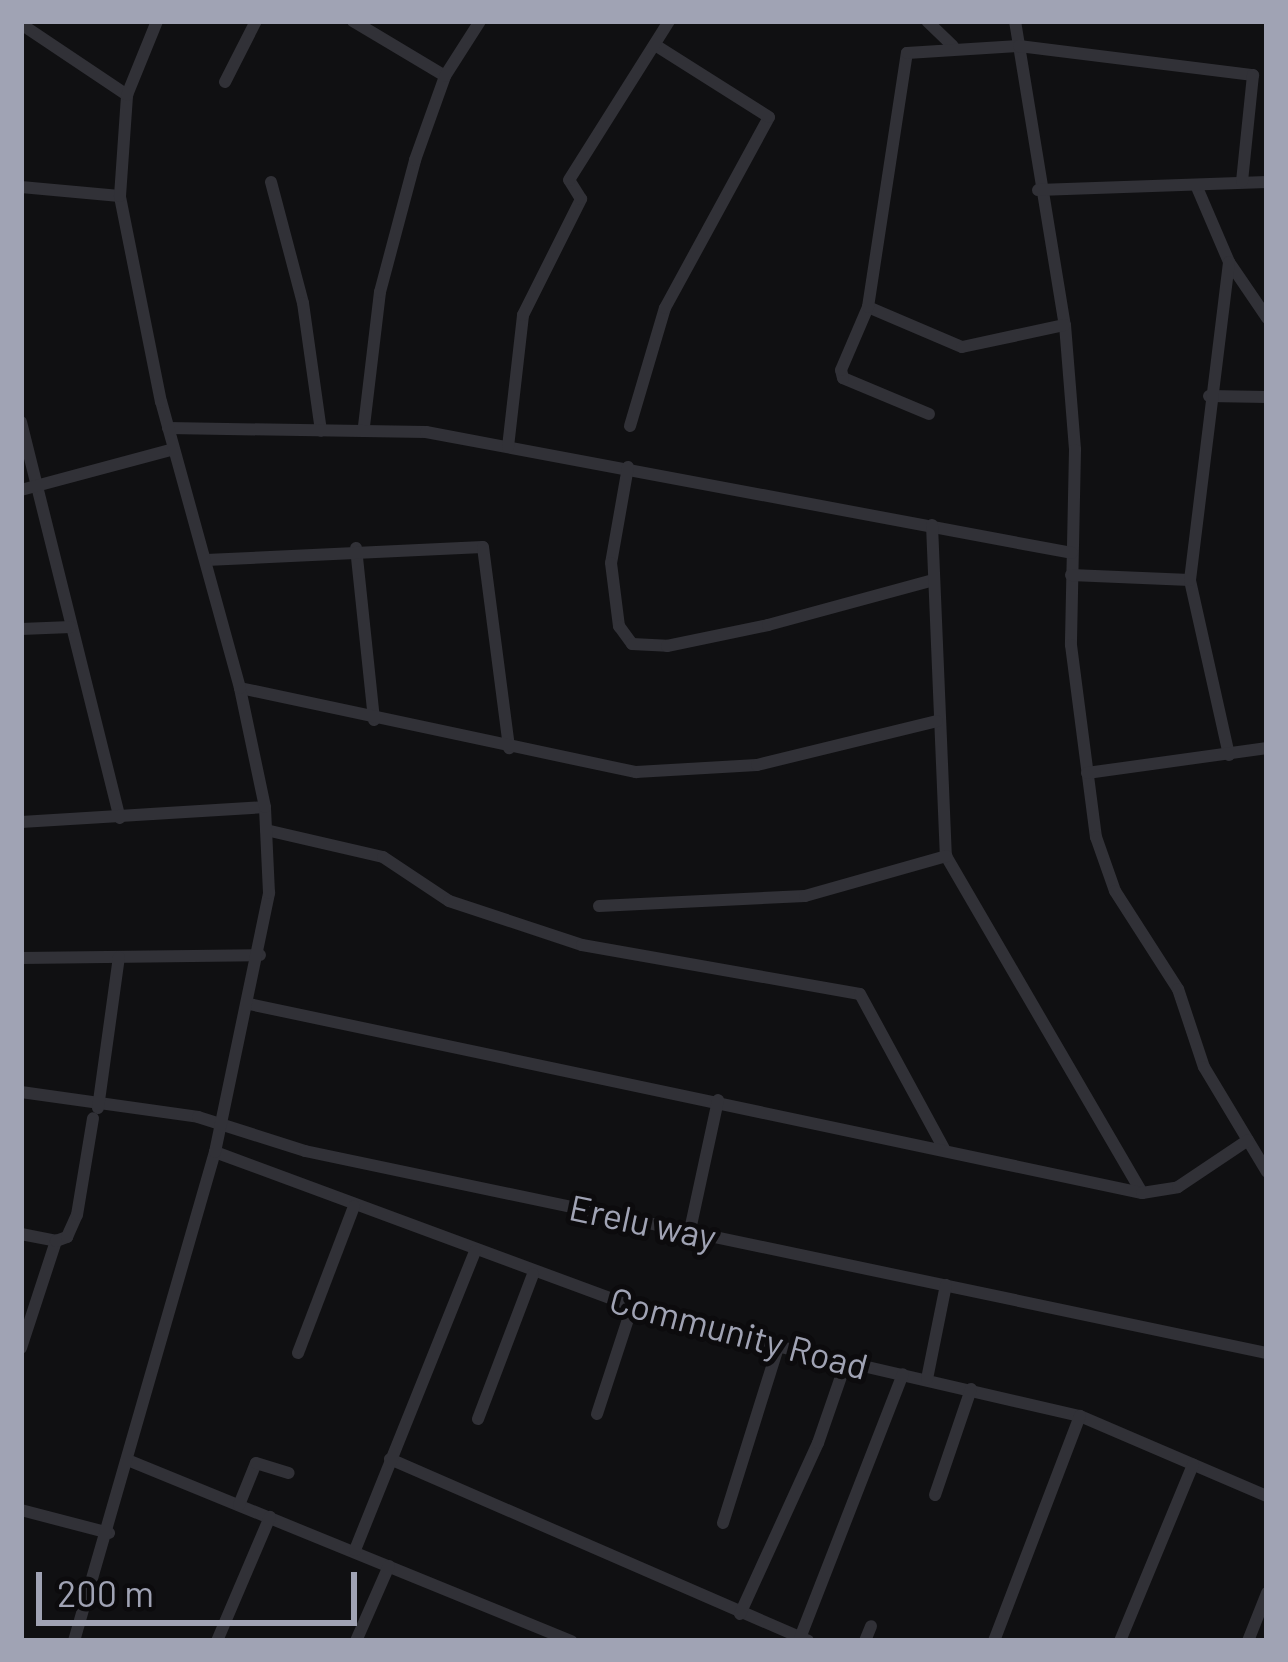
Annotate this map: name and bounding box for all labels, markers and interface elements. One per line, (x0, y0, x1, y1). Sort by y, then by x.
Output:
street label: Erelu way (566, 1184, 720, 1258)
street label: Community Road (605, 1277, 873, 1387)
scale bar (42, 1548, 363, 1622)
text: 200 m (57, 1571, 154, 1614)

